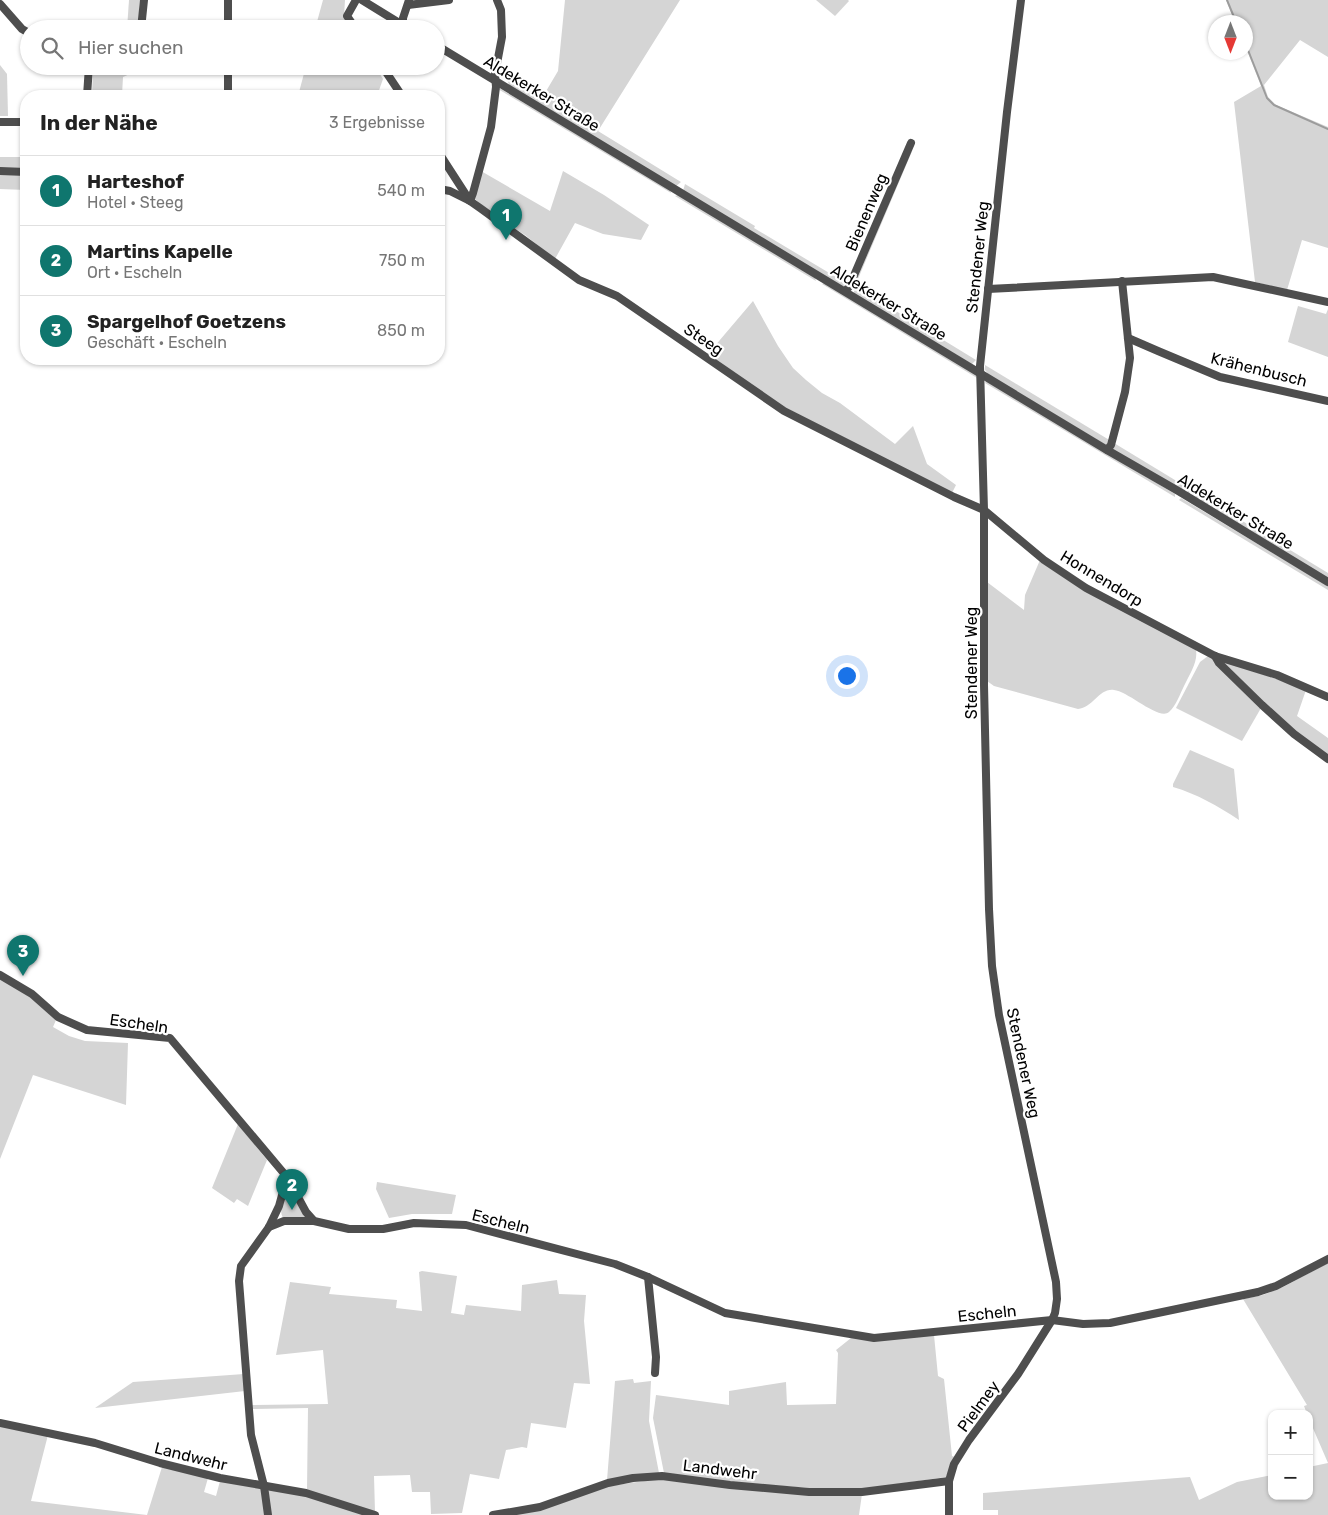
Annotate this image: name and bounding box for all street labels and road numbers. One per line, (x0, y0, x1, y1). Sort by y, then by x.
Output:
street label: Aldekerker Straße (480, 51, 603, 136)
street label: Bienenweg (842, 170, 891, 254)
street label: Stendener Weg (962, 200, 993, 314)
street label: Aldekerker Straße (827, 260, 950, 345)
street label: Steeg (680, 319, 727, 360)
street label: Krähenbusch (1209, 348, 1309, 391)
street label: Aldekerker Straße (1174, 469, 1297, 554)
street label: Honnendorp (1057, 546, 1146, 611)
street label: Stendener Weg (962, 607, 981, 719)
street label: Stendener Weg (1003, 1006, 1044, 1120)
street label: Escheln (108, 1010, 169, 1037)
street label: Escheln (470, 1205, 532, 1238)
street label: Escheln (957, 1301, 1017, 1326)
street label: Pielmey (953, 1377, 1003, 1436)
street label: Landwehr (152, 1438, 229, 1475)
street label: Landwehr (682, 1456, 758, 1483)

